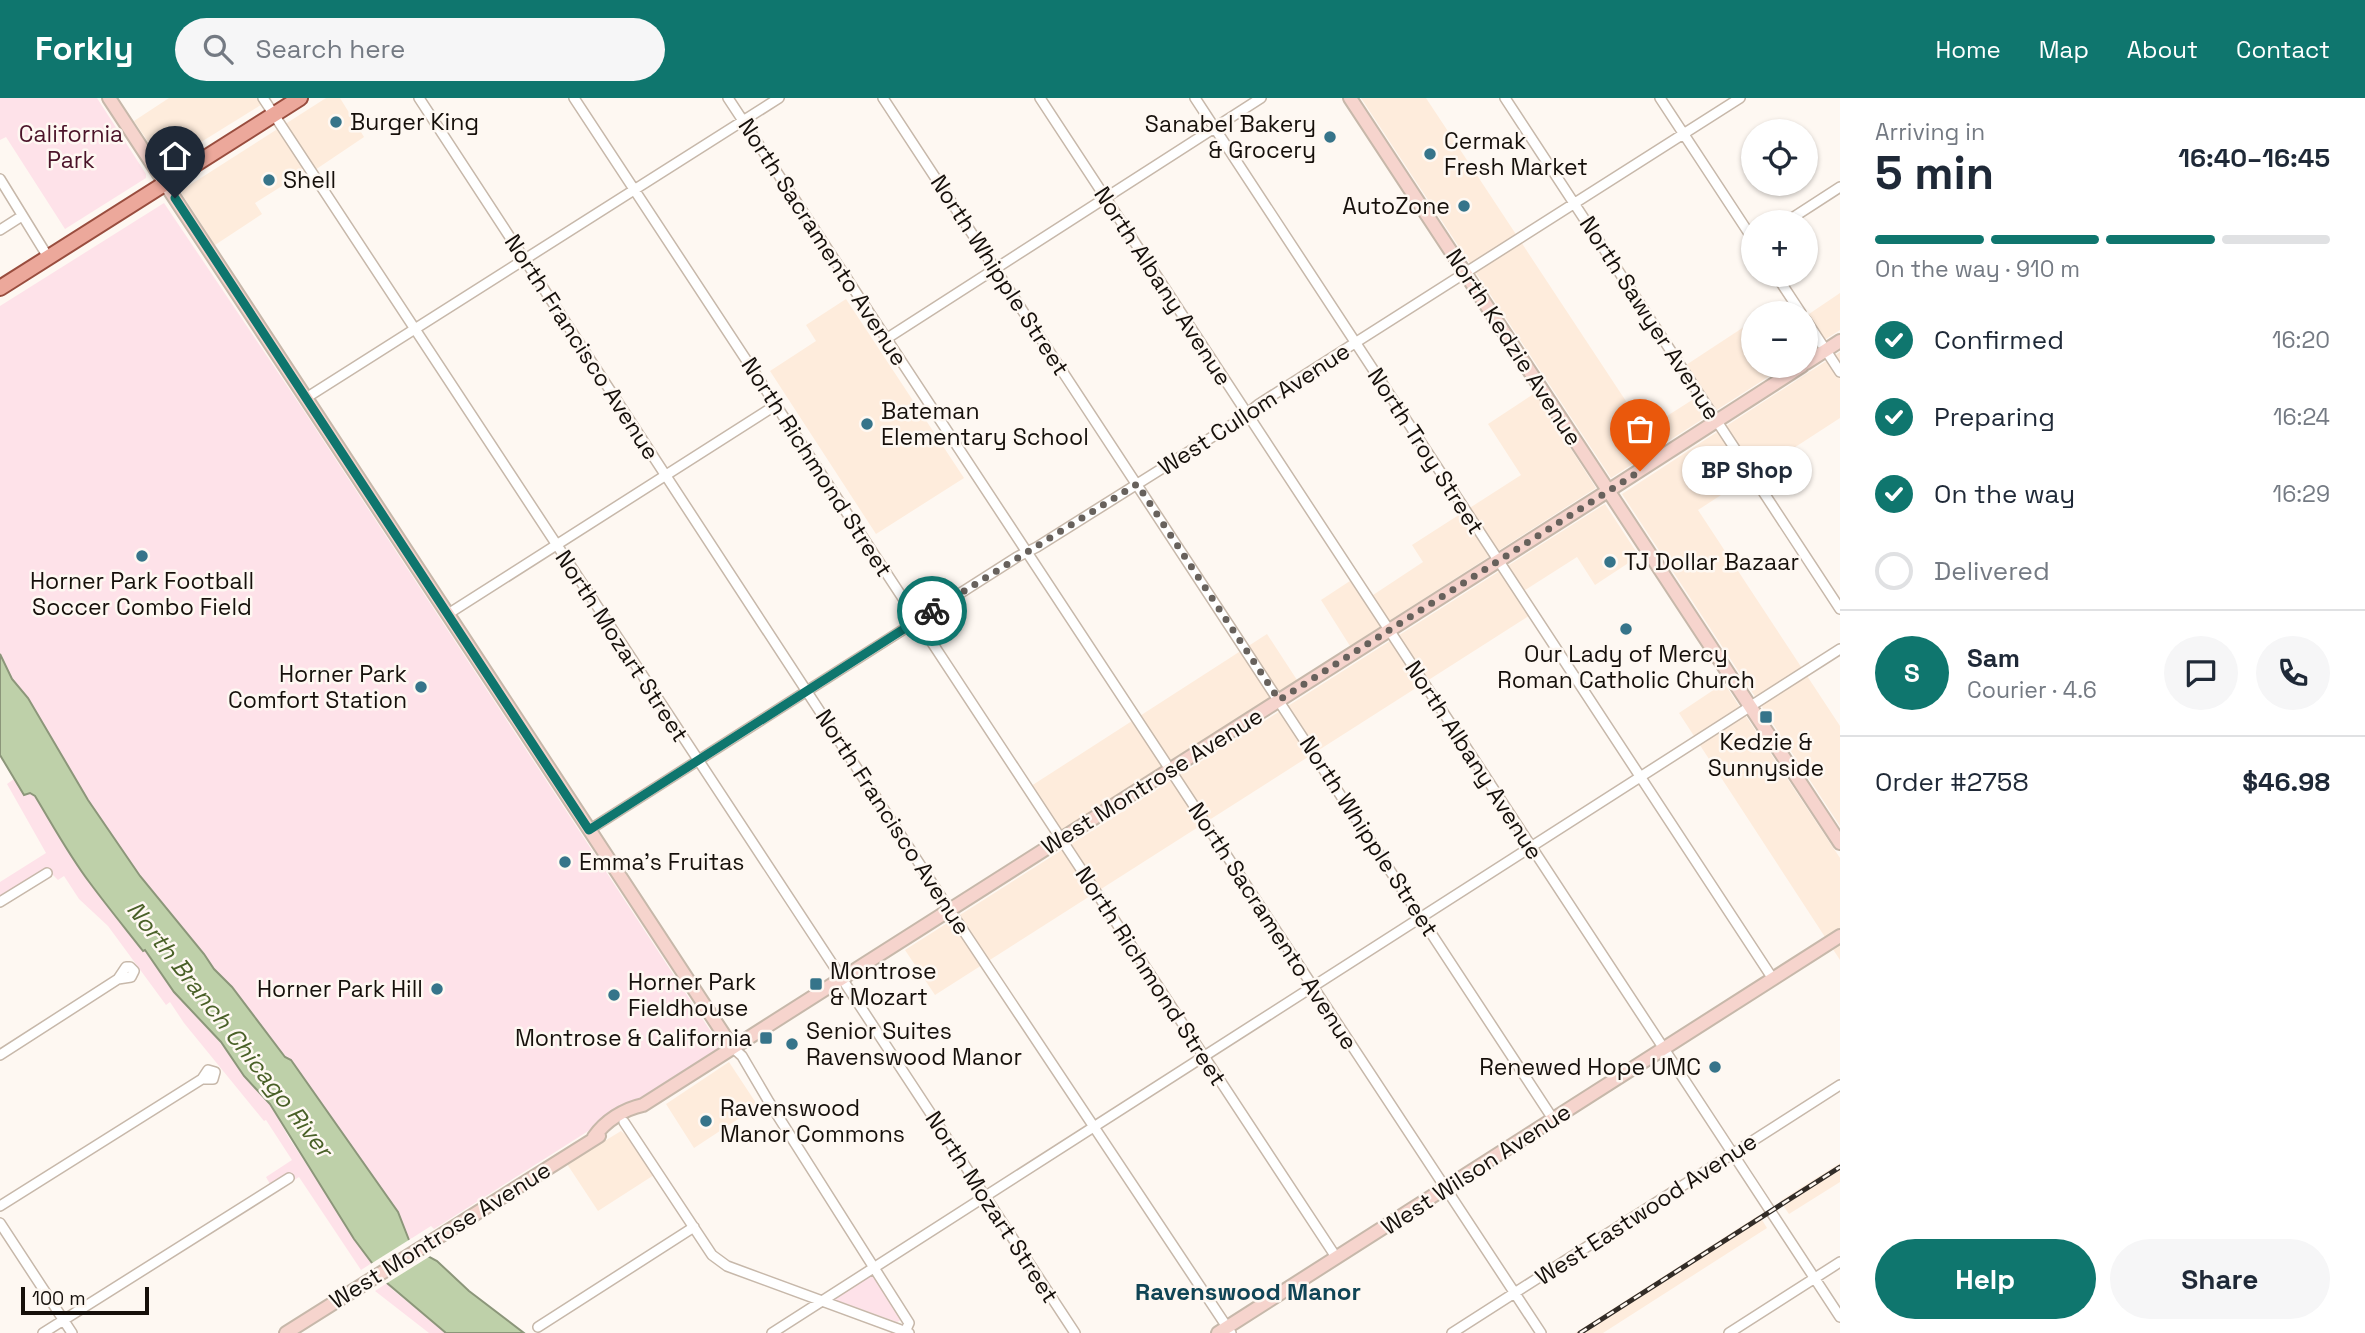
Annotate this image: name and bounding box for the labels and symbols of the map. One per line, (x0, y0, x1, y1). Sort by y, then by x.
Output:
place label: Burger King (350, 107, 479, 137)
place label: Sanabel Bakery & Grocery (1145, 109, 1316, 165)
street label: North Sacramento Avenue (732, 112, 914, 372)
marker: Burger King (328, 114, 344, 130)
park label: California Park (19, 119, 123, 175)
pin (145, 126, 205, 198)
place label: Cermak Fresh Market (1444, 126, 1588, 182)
marker: Sanabel Bakery & Grocery (1322, 129, 1338, 145)
marker: Cermak Fresh Market (1422, 146, 1438, 162)
place label: Shell (283, 165, 336, 195)
street label: North Whipple Street (924, 169, 1076, 381)
marker: Shell (261, 172, 277, 188)
street label: North Albany Avenue (1087, 181, 1239, 391)
place label: AutoZone (1342, 191, 1450, 221)
marker: AutoZone (1456, 198, 1472, 214)
street label: North Sawyer Avenue (1573, 210, 1727, 426)
street label: North Francisco Avenue (498, 229, 666, 465)
street label: North Kedzie Avenue (1439, 243, 1589, 451)
street label: West Cullom Avenue (1152, 336, 1356, 482)
street label: North Richmond Street (735, 352, 899, 582)
street label: North Troy Street (1361, 362, 1491, 540)
place label: Bateman Elementary School (881, 396, 1089, 452)
pin (1610, 399, 1670, 471)
marker: Bateman Elementary School (859, 416, 875, 432)
callout: BP Shop (1682, 446, 1812, 496)
street label: North Mozart Street (549, 544, 695, 748)
place label: TJ Dollar Bazaar (1624, 547, 1799, 577)
marker: Horner Park Football Soccer Combo Field (134, 548, 150, 564)
marker: TJ Dollar Bazaar (1602, 554, 1618, 570)
place label: Horner Park Football Soccer Combo Field (30, 566, 254, 622)
courier (897, 576, 967, 646)
marker: Our Lady of Mercy Roman Catholic Church (1618, 621, 1634, 637)
place label: Our Lady of Mercy Roman Catholic Church (1497, 639, 1755, 695)
street label: North Albany Avenue (1398, 655, 1550, 865)
place label: Horner Park Comfort Station (228, 659, 407, 715)
marker: Horner Park Comfort Station (413, 679, 429, 695)
street label: West Montrose Avenue (1036, 701, 1268, 861)
street label: North Francisco Avenue (809, 704, 977, 940)
marker: Kedzie & Sunnyside (1758, 709, 1774, 725)
place label: Kedzie & Sunnyside (1708, 727, 1824, 783)
street label: North Whipple Street (1293, 730, 1445, 942)
street label: North Sacramento Avenue (1182, 796, 1364, 1056)
place label: Emma's Fruitas (579, 847, 744, 877)
marker: Emma's Fruitas (557, 854, 573, 870)
street label: North Richmond Street (1069, 861, 1233, 1091)
water label: North Branch Chicago River (120, 895, 342, 1166)
place label: Montrose & Mozart (830, 956, 937, 1012)
place label: Horner Park Fieldhouse (628, 967, 756, 1023)
place label: Horner Park Hill (257, 974, 423, 1004)
marker: Montrose & Mozart (808, 976, 824, 992)
marker: Horner Park Hill (429, 981, 445, 997)
marker: Horner Park Fieldhouse (606, 987, 622, 1003)
place label: Senior Suites Ravenswood Manor (806, 1016, 1022, 1072)
place label: Montrose & California (515, 1023, 752, 1053)
marker: Montrose & California (758, 1030, 774, 1046)
marker: Senior Suites Ravenswood Manor (784, 1036, 800, 1052)
place label: Renewed Hope UMC (1479, 1052, 1701, 1082)
marker: Renewed Hope UMC (1707, 1059, 1723, 1075)
place label: Ravenswood Manor Commons (720, 1093, 905, 1149)
street label: West Wilson Avenue (1375, 1096, 1577, 1242)
street label: North Mozart Street (919, 1105, 1065, 1309)
marker: Ravenswood Manor Commons (698, 1113, 714, 1129)
street label: West Eastwood Avenue (1529, 1126, 1763, 1292)
street label: West Montrose Avenue (324, 1155, 556, 1315)
district label: Ravenswood Manor (1135, 1276, 1361, 1307)
scale bar (21, 1284, 149, 1316)

